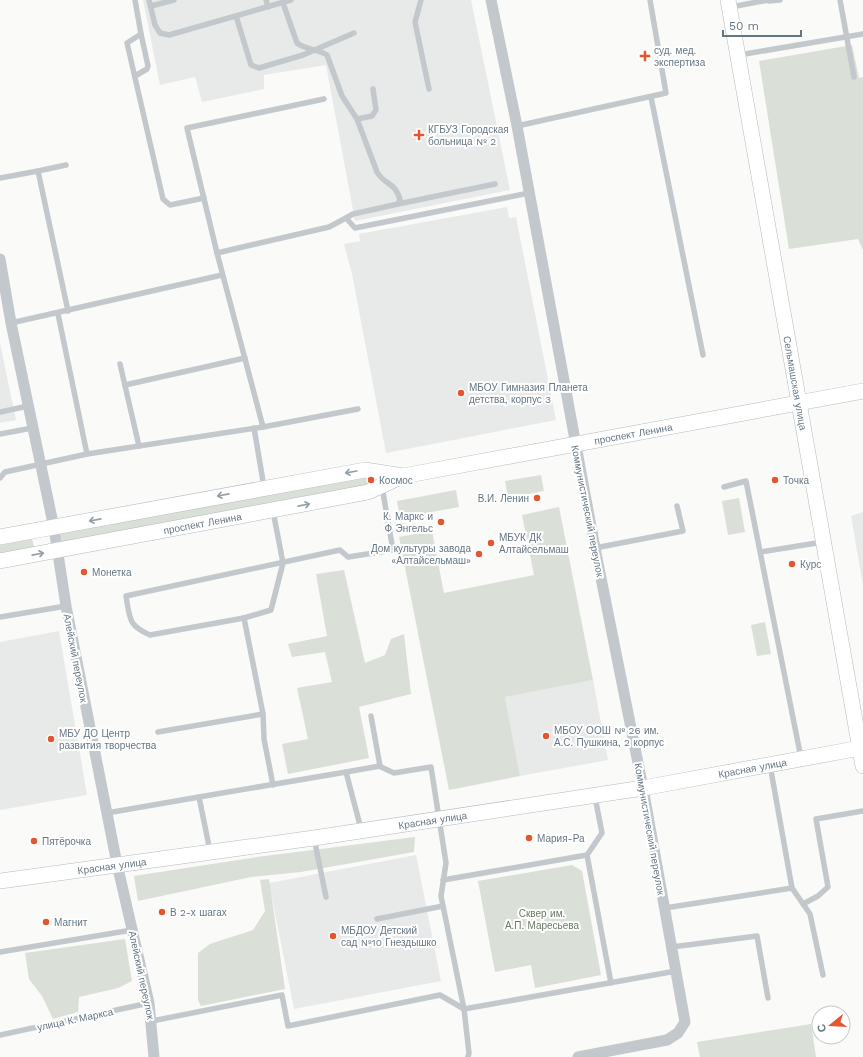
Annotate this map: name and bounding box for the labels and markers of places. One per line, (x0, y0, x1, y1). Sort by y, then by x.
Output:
place label: суд. мед. экспертиза (654, 45, 706, 68)
marker: суд. мед. экспертиза (639, 50, 651, 62)
place label: КГБУЗ Городская больница № 2 (428, 124, 509, 147)
marker: КГБУЗ Городская больница № 2 (413, 129, 425, 141)
place label: МБОУ Гимназия Планета детства, корпус 3 (469, 382, 588, 405)
marker: МБОУ Гимназия Планета детства, корпус 3 (456, 388, 466, 398)
marker: Космос (366, 475, 376, 485)
place label: Космос (379, 475, 413, 486)
marker: Точка (770, 475, 780, 485)
place label: Точка (783, 475, 809, 486)
place label: В.И. Ленин (478, 493, 529, 504)
marker: В.И. Ленин (532, 493, 542, 503)
place label: К. Маркс и Ф Энгельс (383, 511, 433, 534)
marker: К. Маркс и Ф Энгельс (436, 517, 446, 527)
place label: МБУК ДК Алтайсельмаш (499, 532, 569, 555)
marker: МБУК ДК Алтайсельмаш (486, 538, 496, 548)
place label: Дом культуры завода «Алтайсельмаш» (371, 543, 471, 566)
marker: Дом культуры завода «Алтайсельмаш» (474, 549, 484, 559)
marker: Курс (787, 559, 797, 569)
place label: Курс (800, 559, 821, 570)
marker: Монетка (79, 567, 89, 577)
place label: Монетка (92, 567, 132, 578)
place label: МБОУ ООШ № 26 им. А.С. Пушкина, 2 корпус (554, 725, 664, 748)
place label: МБУ ДО Центр развития творчества (59, 728, 157, 751)
marker: МБОУ ООШ № 26 им. А.С. Пушкина, 2 корпус (541, 731, 551, 741)
marker: МБУ ДО Центр развития творчества (46, 734, 56, 744)
marker: Мария-Ра (524, 833, 534, 843)
place label: Мария-Ра (537, 833, 585, 844)
marker: Пятёрочка (29, 836, 39, 846)
place label: Пятёрочка (42, 836, 91, 847)
marker: В 2-х шагах (157, 907, 167, 917)
place label: В 2-х шагах (170, 907, 227, 918)
marker: Магнит (41, 917, 51, 927)
place label: Магнит (54, 917, 88, 928)
place label: МБДОУ Детский сад №10 Гнездышко (341, 925, 437, 948)
marker: МБДОУ Детский сад №10 Гнездышко (328, 931, 338, 941)

